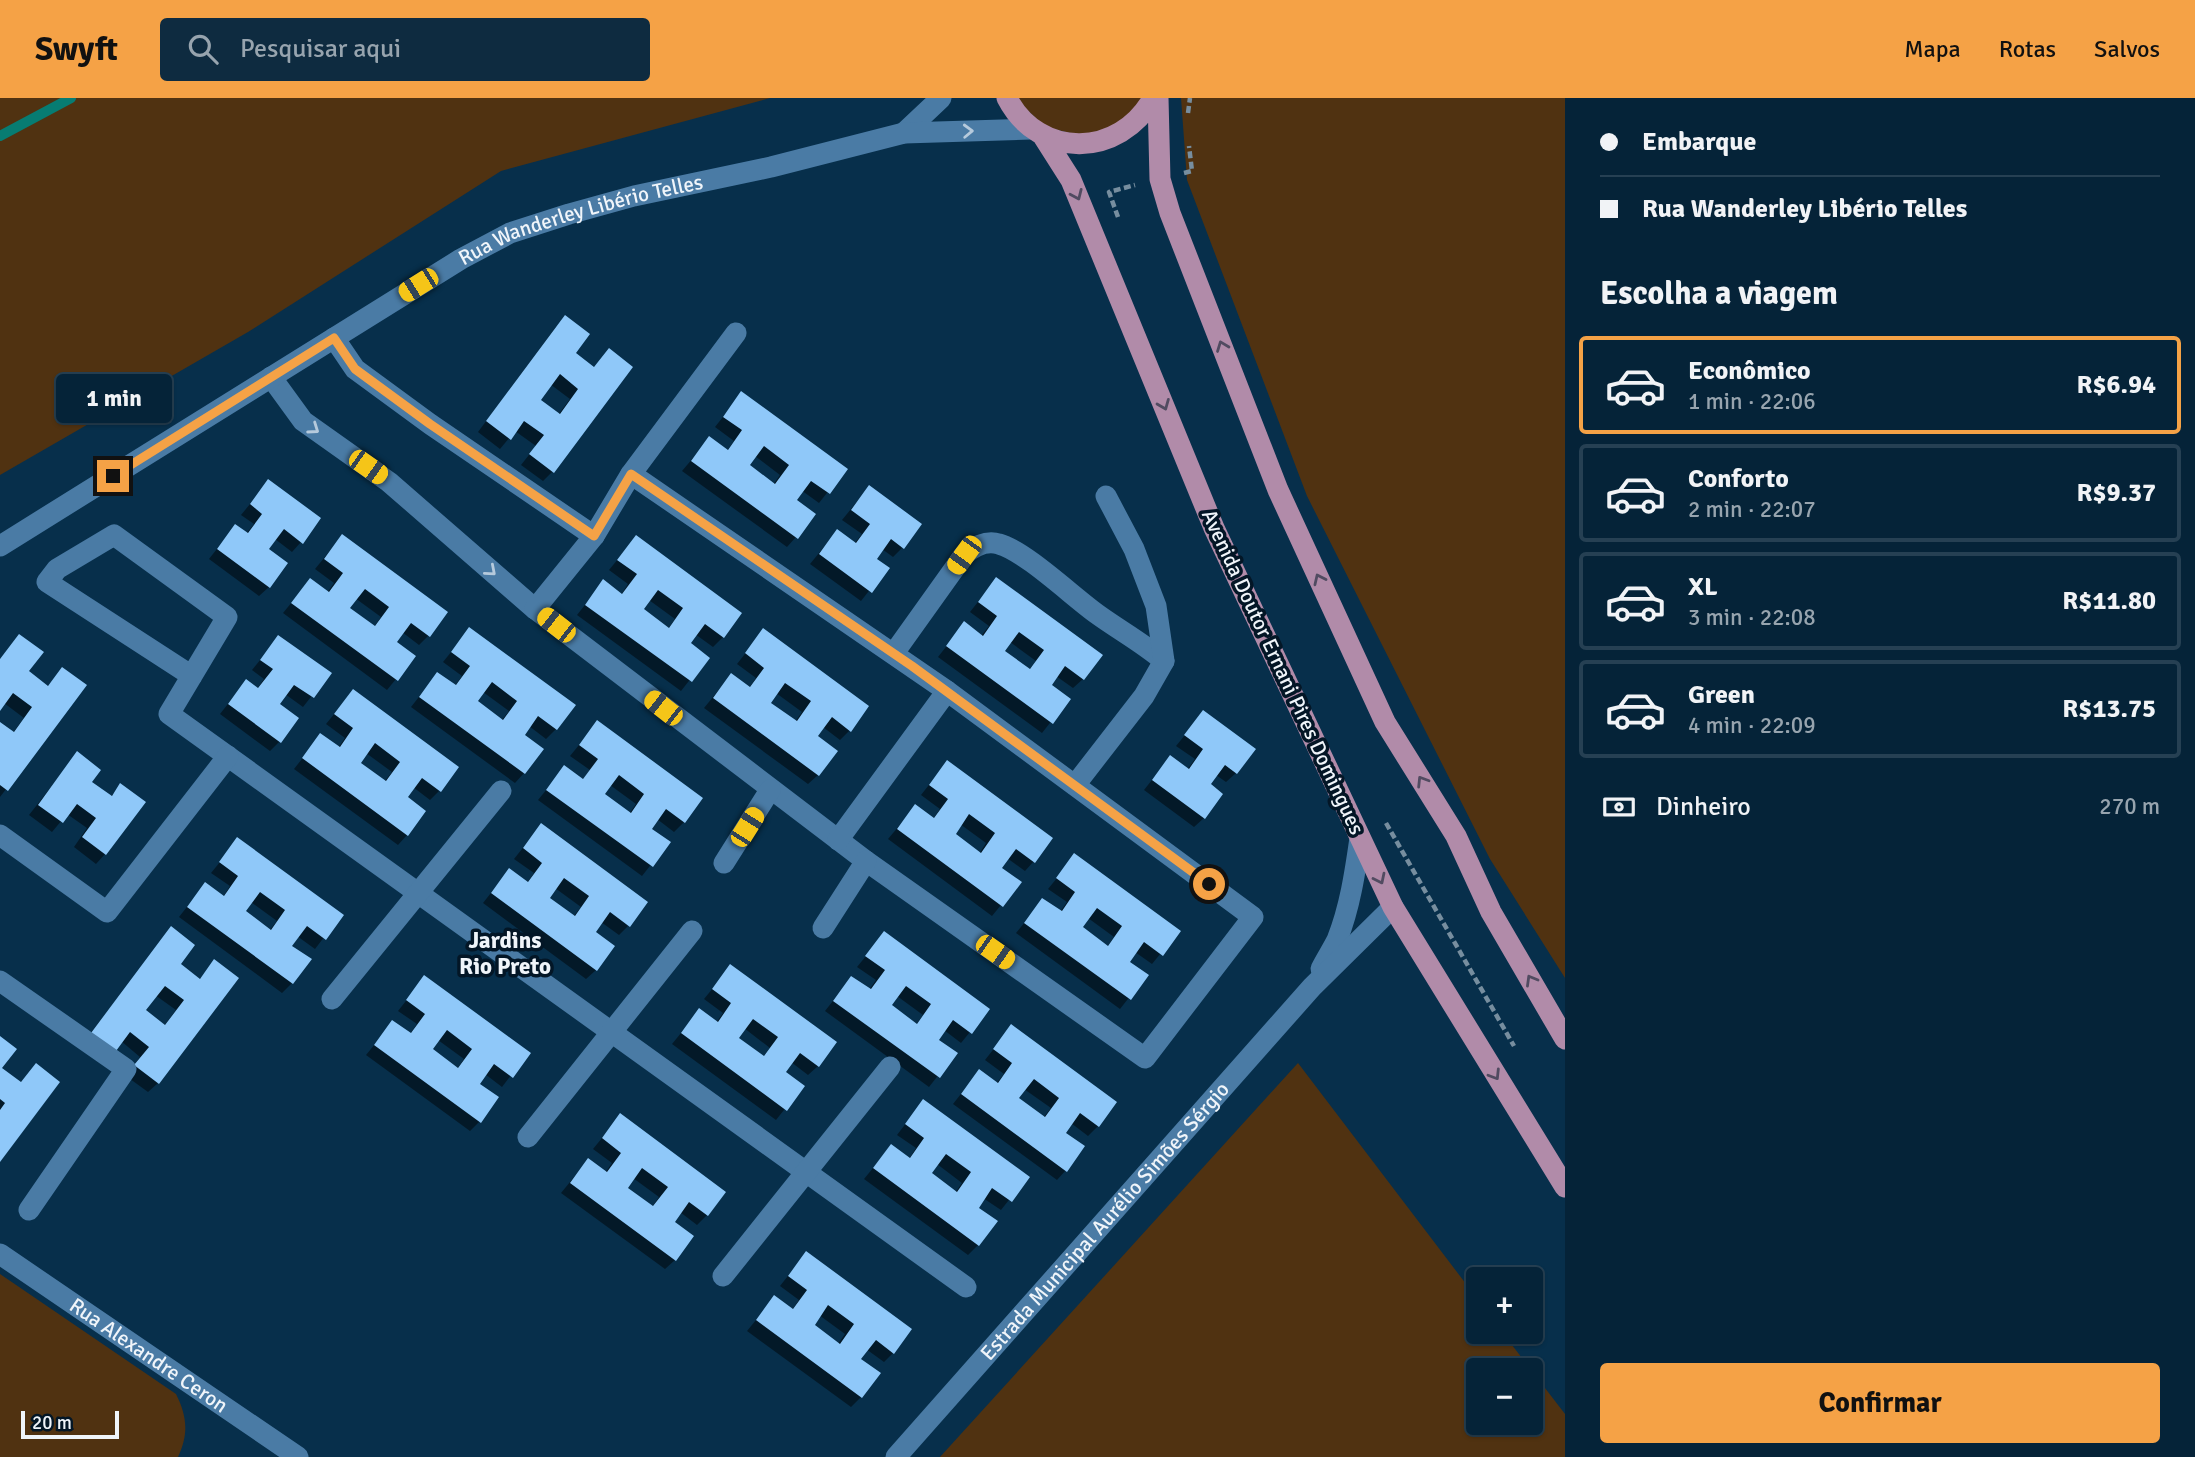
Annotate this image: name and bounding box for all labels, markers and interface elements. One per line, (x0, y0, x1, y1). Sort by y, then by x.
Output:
search box (160, 18, 650, 81)
text: Swyft (35, 29, 118, 70)
icon: search (184, 30, 222, 68)
text: Pesquisar aqui (240, 33, 401, 65)
text: Mapa (1904, 34, 1961, 64)
text: Rotas (1999, 34, 2056, 64)
text: Salvos (2094, 34, 2160, 64)
one-way arrow (963, 123, 973, 139)
text: Embarque (1642, 126, 1756, 158)
street label: Rua Wanderley Libério Telles (454, 169, 705, 271)
one-way arrow (1069, 187, 1083, 200)
text: Rua Wanderley Libério Telles (1642, 193, 1967, 225)
car (395, 265, 442, 305)
text: Escolha a viagem (1600, 274, 1838, 313)
one-way arrow (1216, 341, 1230, 353)
icon: car (1604, 354, 1667, 417)
text: Econômico (1688, 355, 1811, 387)
text: R$6.94 (2076, 369, 2156, 401)
callout: 1 min (55, 374, 171, 424)
text: 1 min (86, 384, 142, 413)
text: 1 min · 22:06 (1688, 387, 1816, 416)
one-way arrow (1156, 398, 1170, 410)
one-way arrow (306, 421, 319, 433)
car (345, 446, 392, 488)
route end (97, 460, 129, 492)
icon: car (1604, 462, 1667, 525)
text: Conforto (1688, 463, 1789, 495)
text: R$9.37 (2076, 477, 2156, 509)
text: 2 min · 22:07 (1688, 495, 1816, 524)
street label: Avenida Doutor Ernani Pires Domingues (1196, 505, 1370, 839)
car (944, 532, 985, 578)
one-way arrow (483, 563, 496, 575)
icon: car (1604, 570, 1667, 633)
text: XL (1688, 571, 1718, 603)
one-way arrow (1313, 573, 1327, 586)
text: R$11.80 (2062, 585, 2156, 617)
text: 3 min · 22:08 (1688, 603, 1816, 632)
car (533, 604, 580, 646)
icon: car (1604, 678, 1667, 741)
text: Green (1688, 679, 1755, 711)
car (640, 687, 687, 729)
text: R$13.75 (2062, 693, 2156, 725)
text: 4 min · 22:09 (1688, 711, 1816, 740)
one-way arrow (1417, 775, 1430, 788)
icon: cash (1600, 788, 1638, 826)
text: Dinheiro (1656, 791, 1751, 823)
text: 270 m (2099, 792, 2160, 821)
car (727, 804, 768, 850)
route start (1193, 868, 1225, 900)
one-way arrow (1371, 872, 1385, 884)
district label: Jardins Rio Preto (459, 926, 551, 981)
car (972, 931, 1019, 973)
one-way arrow (1526, 975, 1539, 988)
one-way arrow (1487, 1068, 1500, 1081)
street label: Estrada Municipal Aurélio Simões Sérgio (975, 1077, 1235, 1366)
map controls (1466, 1267, 1543, 1435)
button: + (1466, 1267, 1543, 1344)
street label: Rua Alexandre Ceron (65, 1292, 233, 1418)
button: − (1466, 1358, 1543, 1435)
button: Confirmar (1600, 1363, 2160, 1443)
scale bar (21, 1408, 119, 1440)
text: 20 m (32, 1411, 72, 1435)

